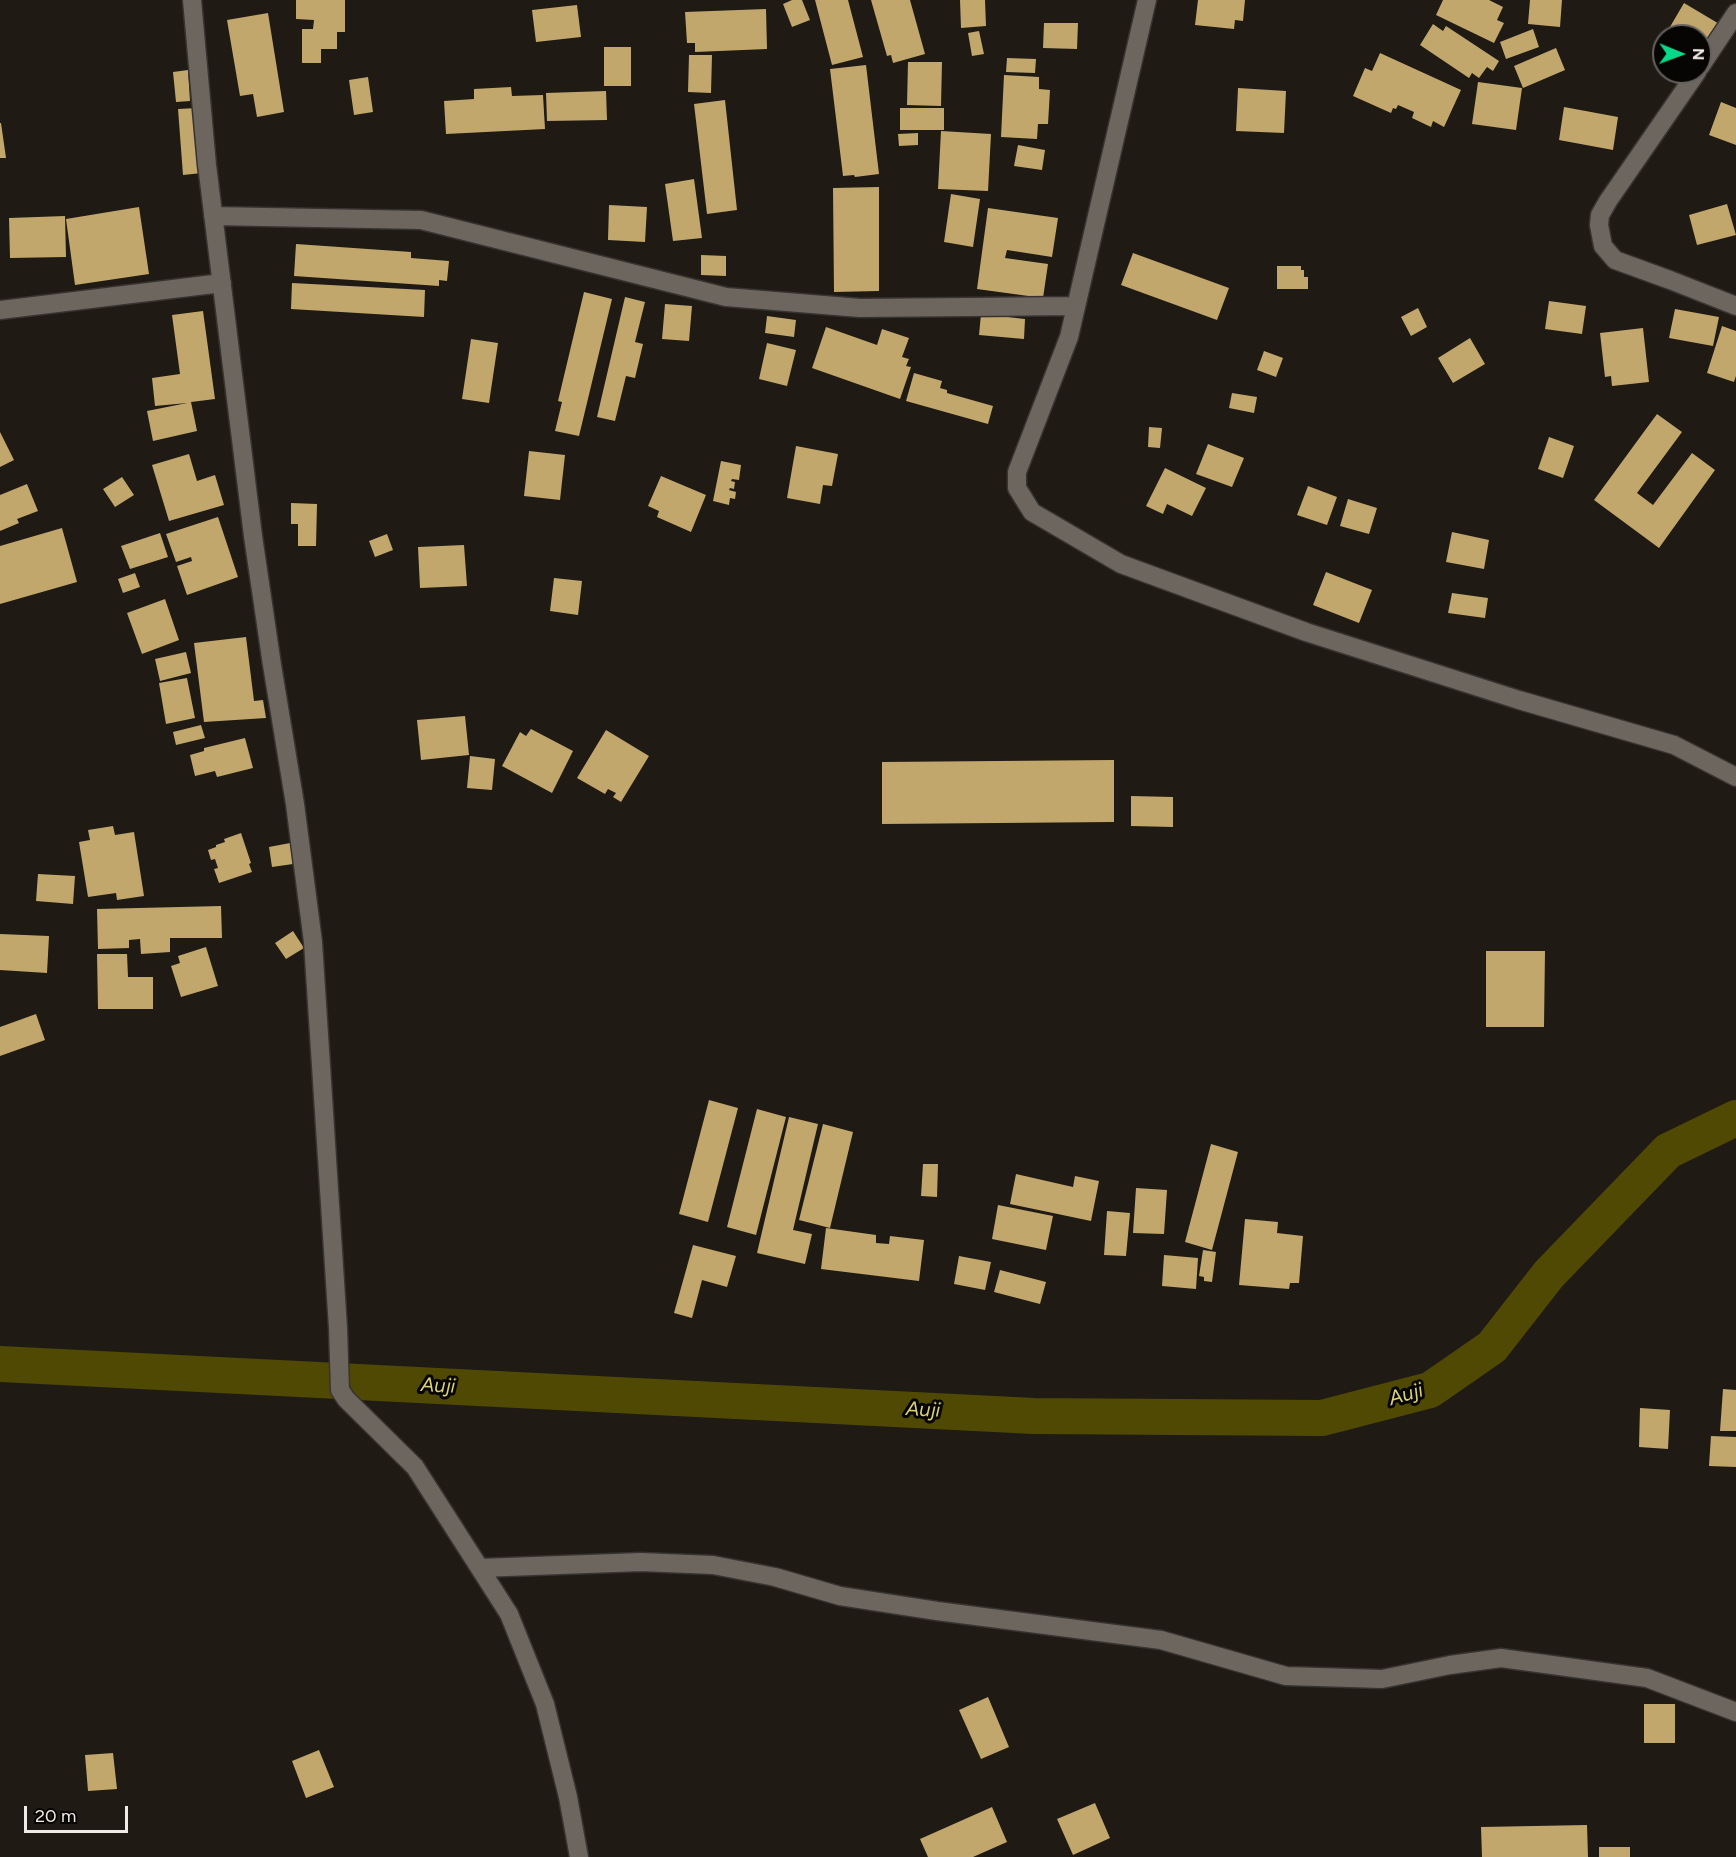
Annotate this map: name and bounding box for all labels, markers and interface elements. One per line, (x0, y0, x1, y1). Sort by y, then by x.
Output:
north arrow (1652, 24, 1712, 84)
text: N (1689, 48, 1708, 61)
water label: Auji (420, 1373, 456, 1399)
water label: Auji (1386, 1379, 1426, 1411)
water label: Auji (905, 1397, 941, 1423)
scale bar (27, 1794, 130, 1832)
text: 20 m (35, 1805, 76, 1827)

